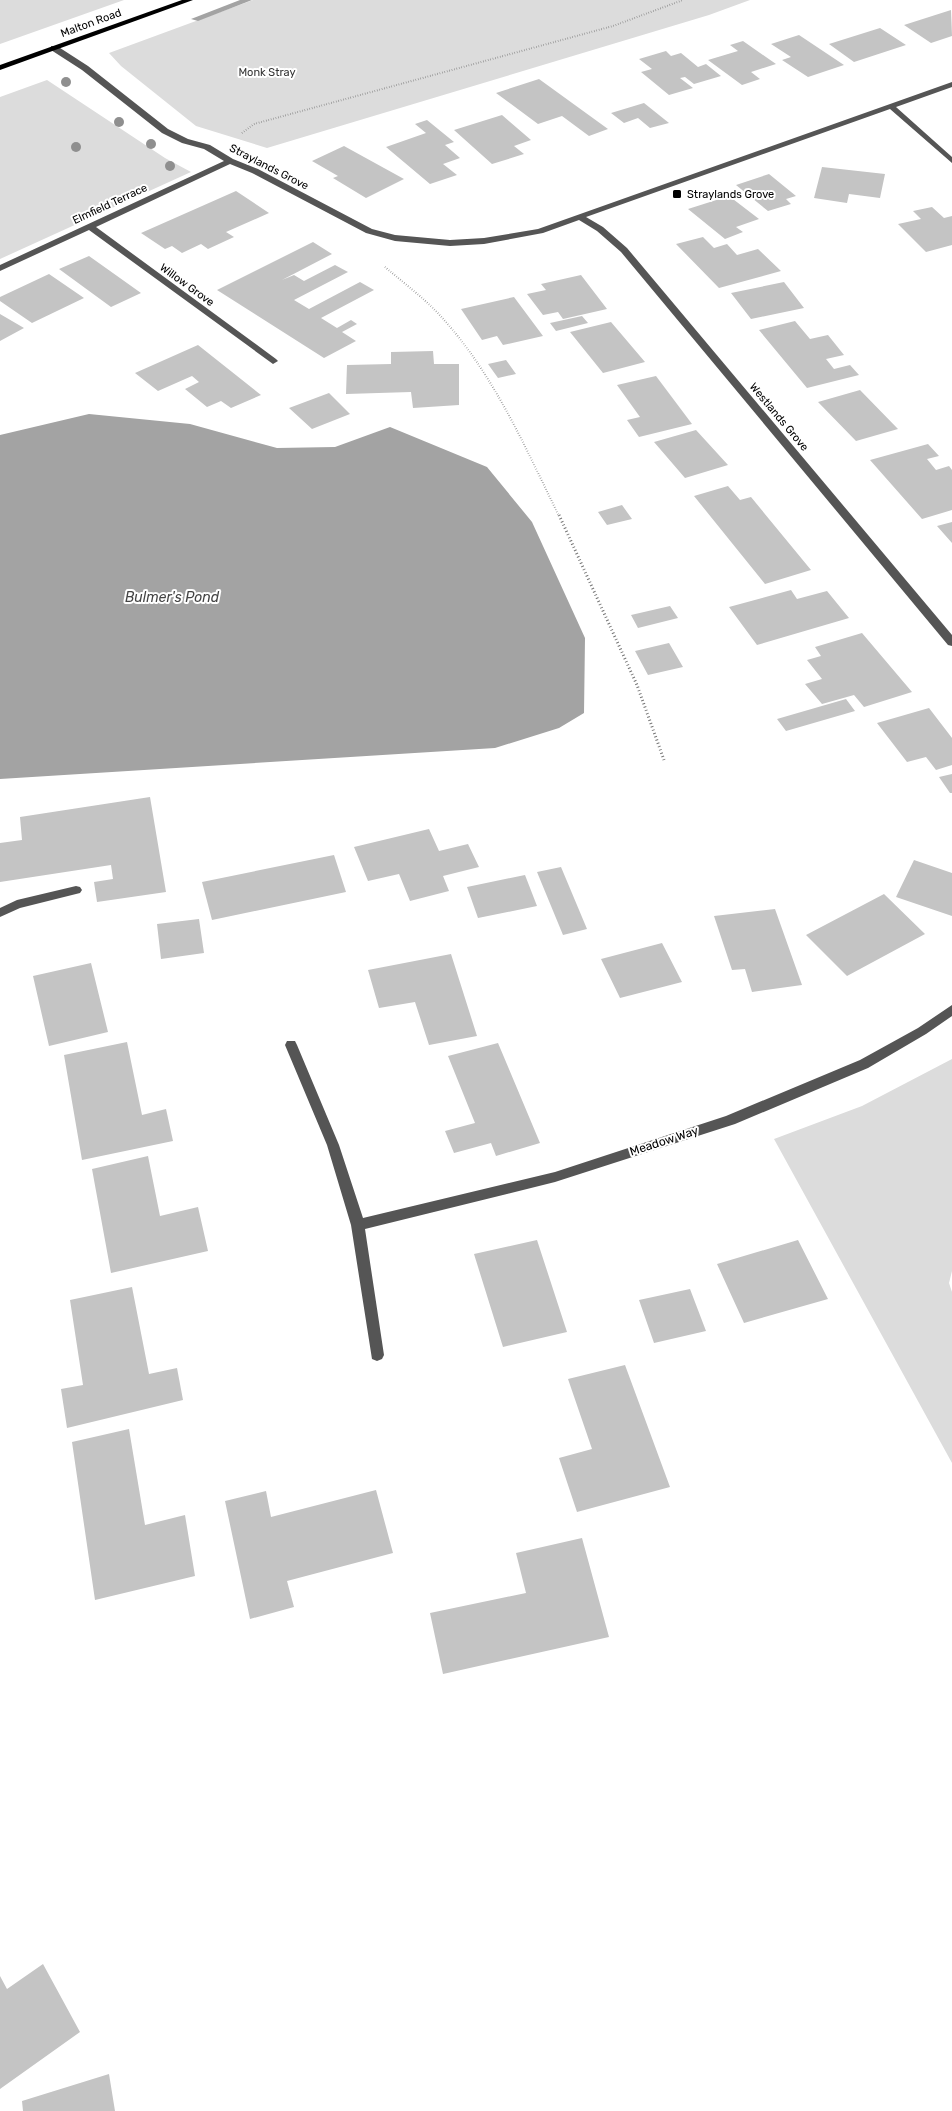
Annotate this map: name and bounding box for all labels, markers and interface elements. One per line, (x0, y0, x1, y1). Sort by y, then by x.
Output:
street label: Malton Road (59, 6, 123, 40)
park label: Monk Stray (238, 66, 296, 79)
street label: Straylands Grove (227, 141, 311, 193)
street label: Elmfield Terrace (71, 181, 149, 227)
marker: Straylands Grove (671, 188, 683, 200)
place label: Straylands Grove (687, 188, 774, 201)
street label: Willow Grove (157, 261, 217, 309)
street label: Westlands Grove (747, 380, 811, 454)
water label: Bulmer's Pond (125, 589, 220, 606)
street label: Meadow Way (628, 1123, 700, 1159)

